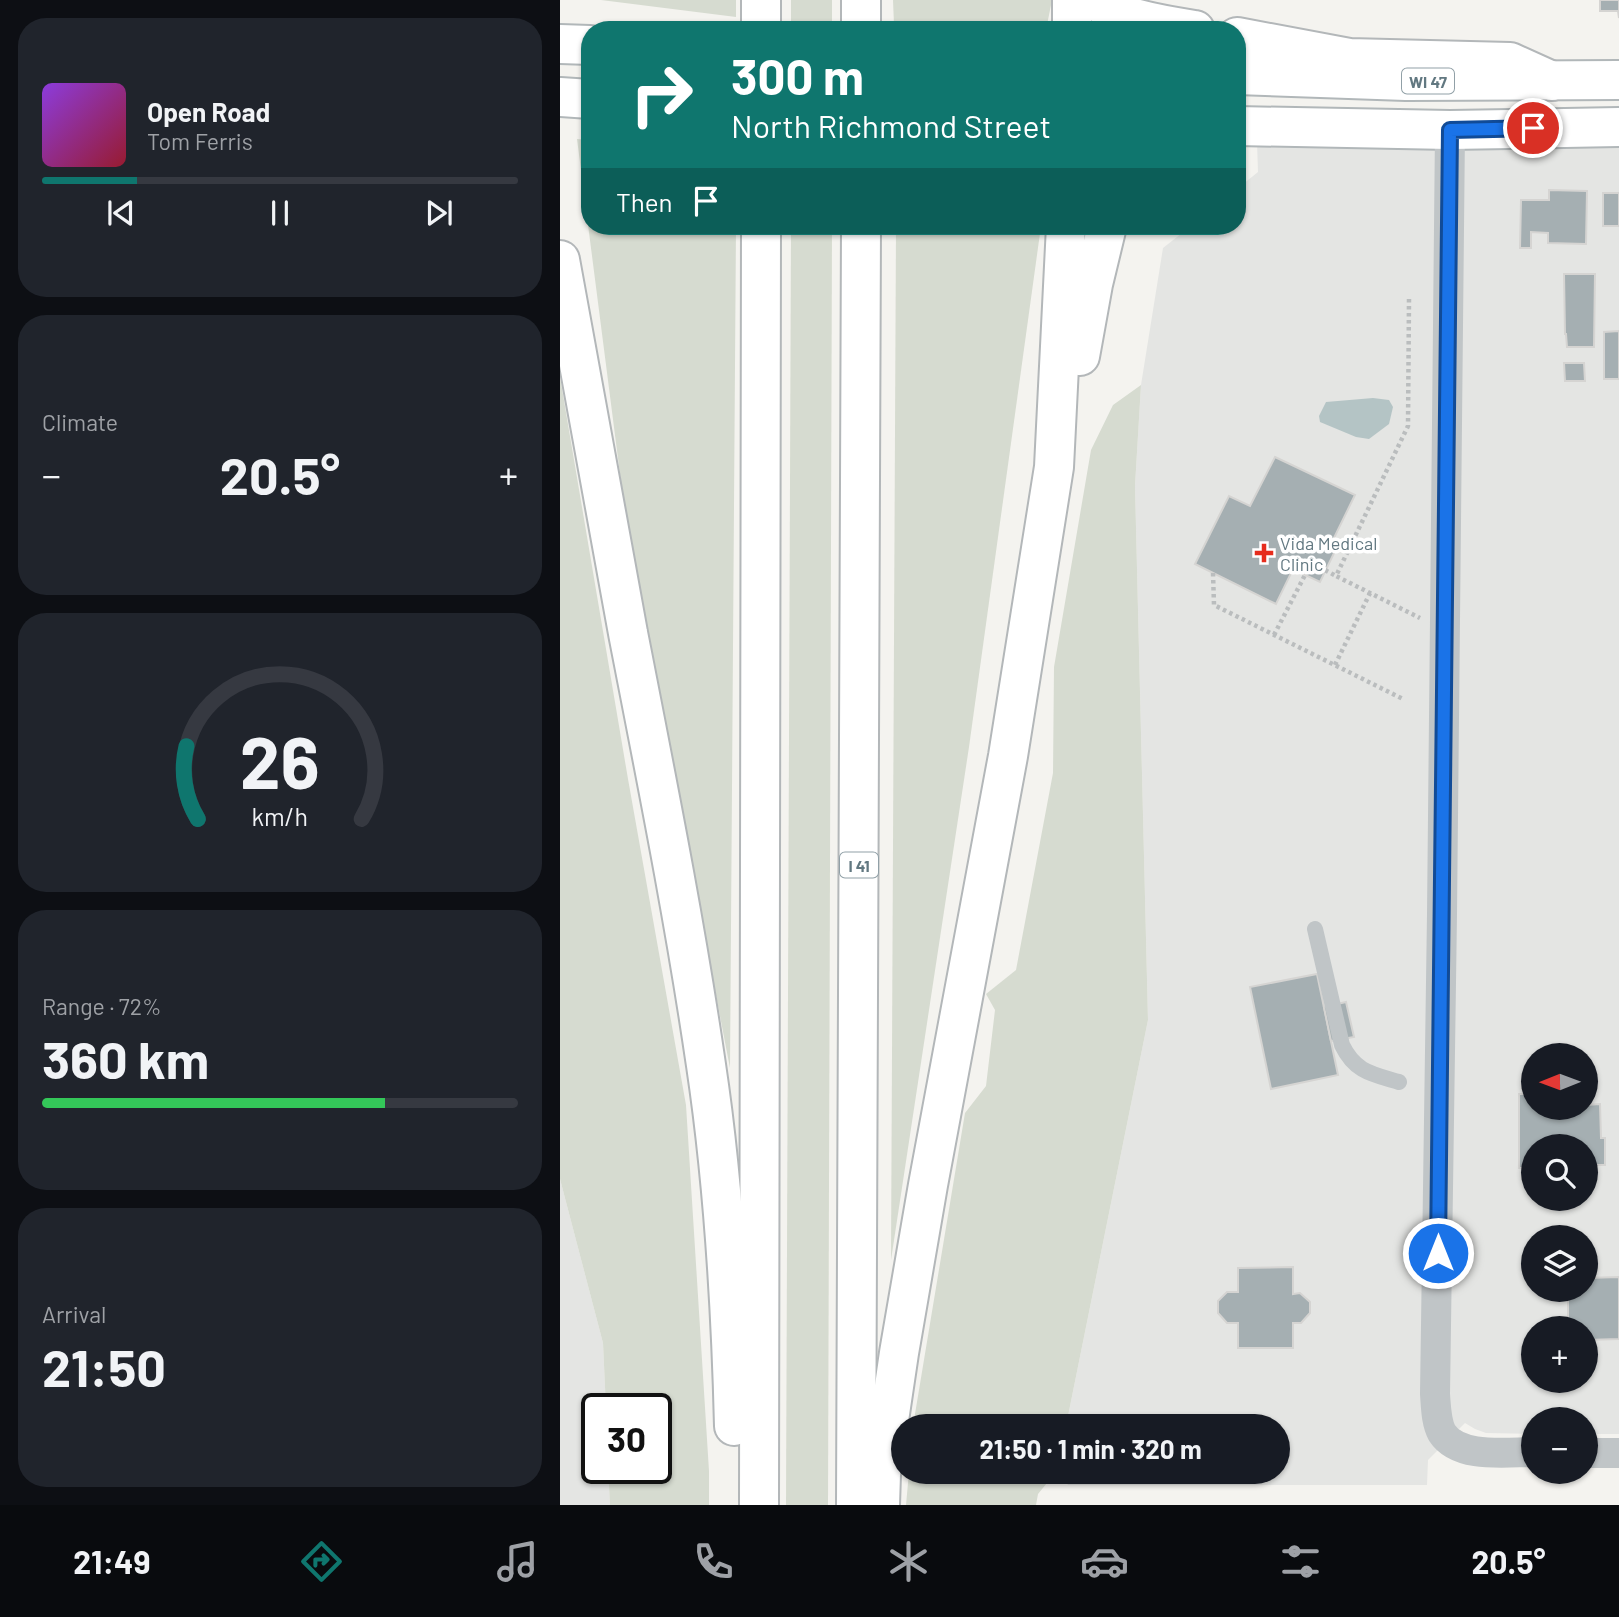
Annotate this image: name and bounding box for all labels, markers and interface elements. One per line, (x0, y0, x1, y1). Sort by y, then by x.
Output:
text: 300 m (731, 46, 864, 105)
icon: right (616, 49, 707, 140)
road number: WI 47 (1402, 68, 1454, 94)
text: Open Road (147, 96, 270, 127)
pin (1503, 98, 1563, 158)
text: North Richmond Street (731, 106, 1051, 144)
icon: arrive (1514, 109, 1552, 147)
text: Tom Ferris (147, 127, 253, 155)
icon: arrive (687, 182, 725, 220)
text: Then (616, 186, 673, 217)
icon: previous (102, 194, 140, 232)
icon: pause (261, 194, 299, 232)
icon: next (420, 194, 458, 232)
text: Climate (42, 408, 118, 436)
text: 20.5° (220, 443, 340, 505)
text: − (42, 451, 61, 497)
text: + (499, 451, 518, 497)
place label: Vida Medical Clinic (1280, 532, 1377, 575)
marker: Vida Medical Clinic (1254, 543, 1274, 563)
text: 26 (240, 716, 320, 804)
text: km/h (252, 800, 308, 830)
road number: I 41 (840, 852, 878, 878)
text: Range · 72% (42, 992, 162, 1020)
text: 360 km (42, 1027, 209, 1089)
north arrow (1521, 1043, 1598, 1120)
map controls (1521, 1043, 1598, 1484)
button: search (1521, 1134, 1598, 1211)
position arrow (1401, 1216, 1475, 1290)
button: layers (1521, 1225, 1598, 1302)
text: Arrival (42, 1300, 106, 1328)
button: + (1521, 1316, 1598, 1393)
text: 21:50 (42, 1335, 166, 1397)
speed limit sign: 30 (581, 1393, 672, 1484)
button: − (1521, 1407, 1598, 1484)
text: 21:50 · 1 min · 320 m (979, 1433, 1202, 1464)
icon: directions (297, 1537, 346, 1586)
icon: music (493, 1537, 542, 1586)
icon: phone (689, 1537, 738, 1586)
icon: climate (884, 1537, 933, 1586)
icon: car (1080, 1537, 1129, 1586)
icon: filters (1276, 1537, 1325, 1586)
text: 21:49 (73, 1542, 150, 1580)
text: 20.5° (1471, 1542, 1546, 1580)

